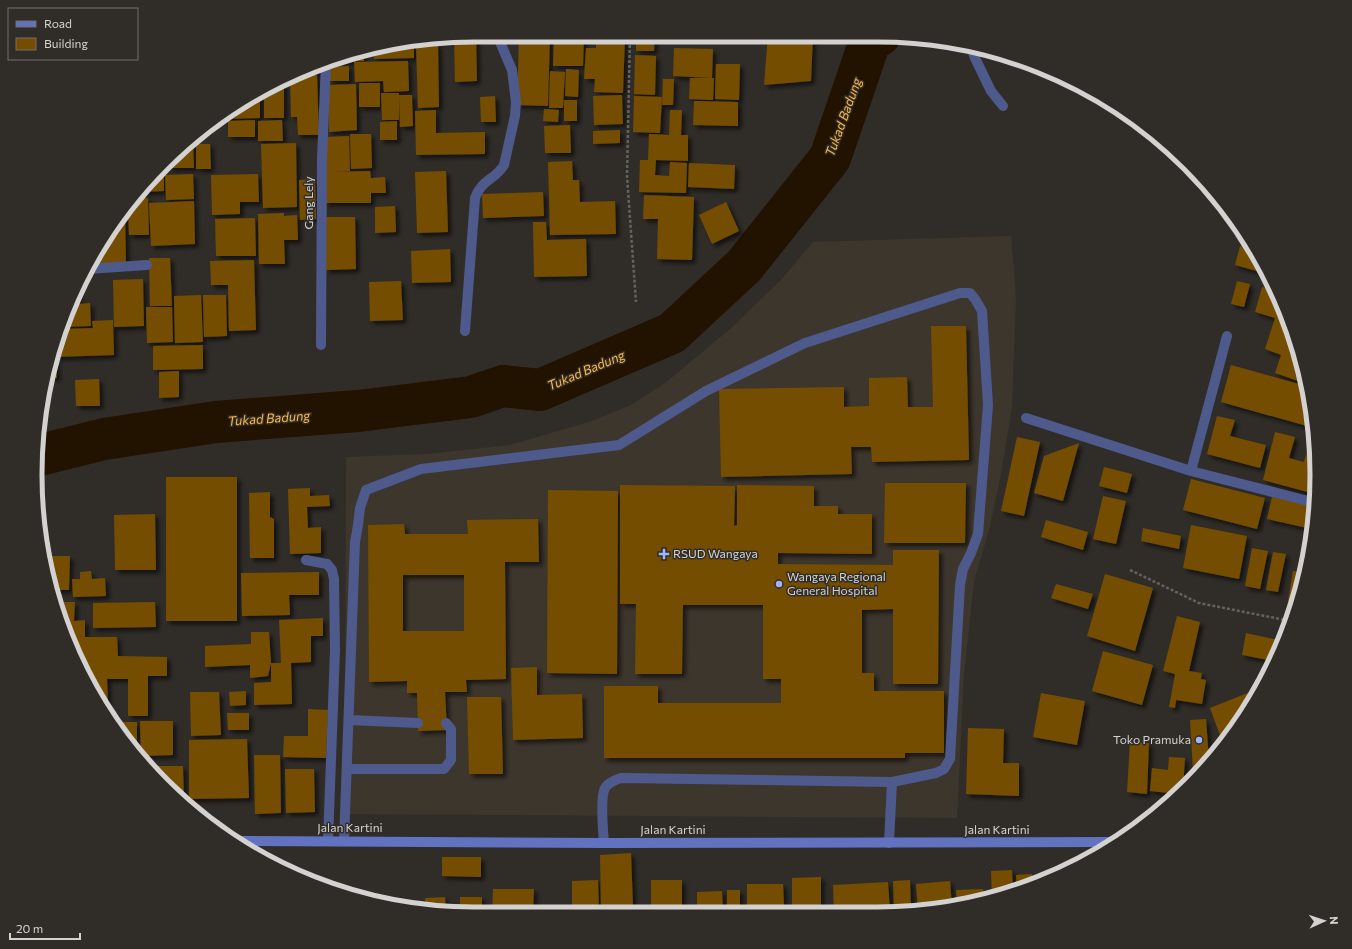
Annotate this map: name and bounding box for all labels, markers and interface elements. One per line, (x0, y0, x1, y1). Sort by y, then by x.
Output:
legend (8, 8, 138, 60)
text: Road (44, 16, 72, 30)
text: Building (44, 36, 88, 50)
water label: Tukad Badung (821, 74, 865, 159)
street label: Gang Lely (301, 176, 315, 230)
water label: Tukad Badung (545, 346, 628, 394)
water label: Tukad Badung (227, 407, 312, 429)
place label: RSUD Wangaya (673, 546, 758, 560)
marker: RSUD Wangaya (658, 548, 670, 560)
place label: Wangaya Regional General Hospital (787, 569, 886, 597)
marker: Wangaya Regional General Hospital (774, 579, 784, 589)
place label: Toko Pramuka (1113, 732, 1191, 746)
marker: Toko Pramuka (1194, 735, 1204, 745)
street label: Jalan Kartini (317, 820, 383, 835)
street label: Jalan Kartini (640, 822, 706, 837)
street label: Jalan Kartini (964, 822, 1030, 837)
north arrow (1304, 901, 1344, 941)
scale bar (10, 915, 80, 941)
text: N (1328, 916, 1341, 925)
text: 20 m (16, 921, 43, 935)

